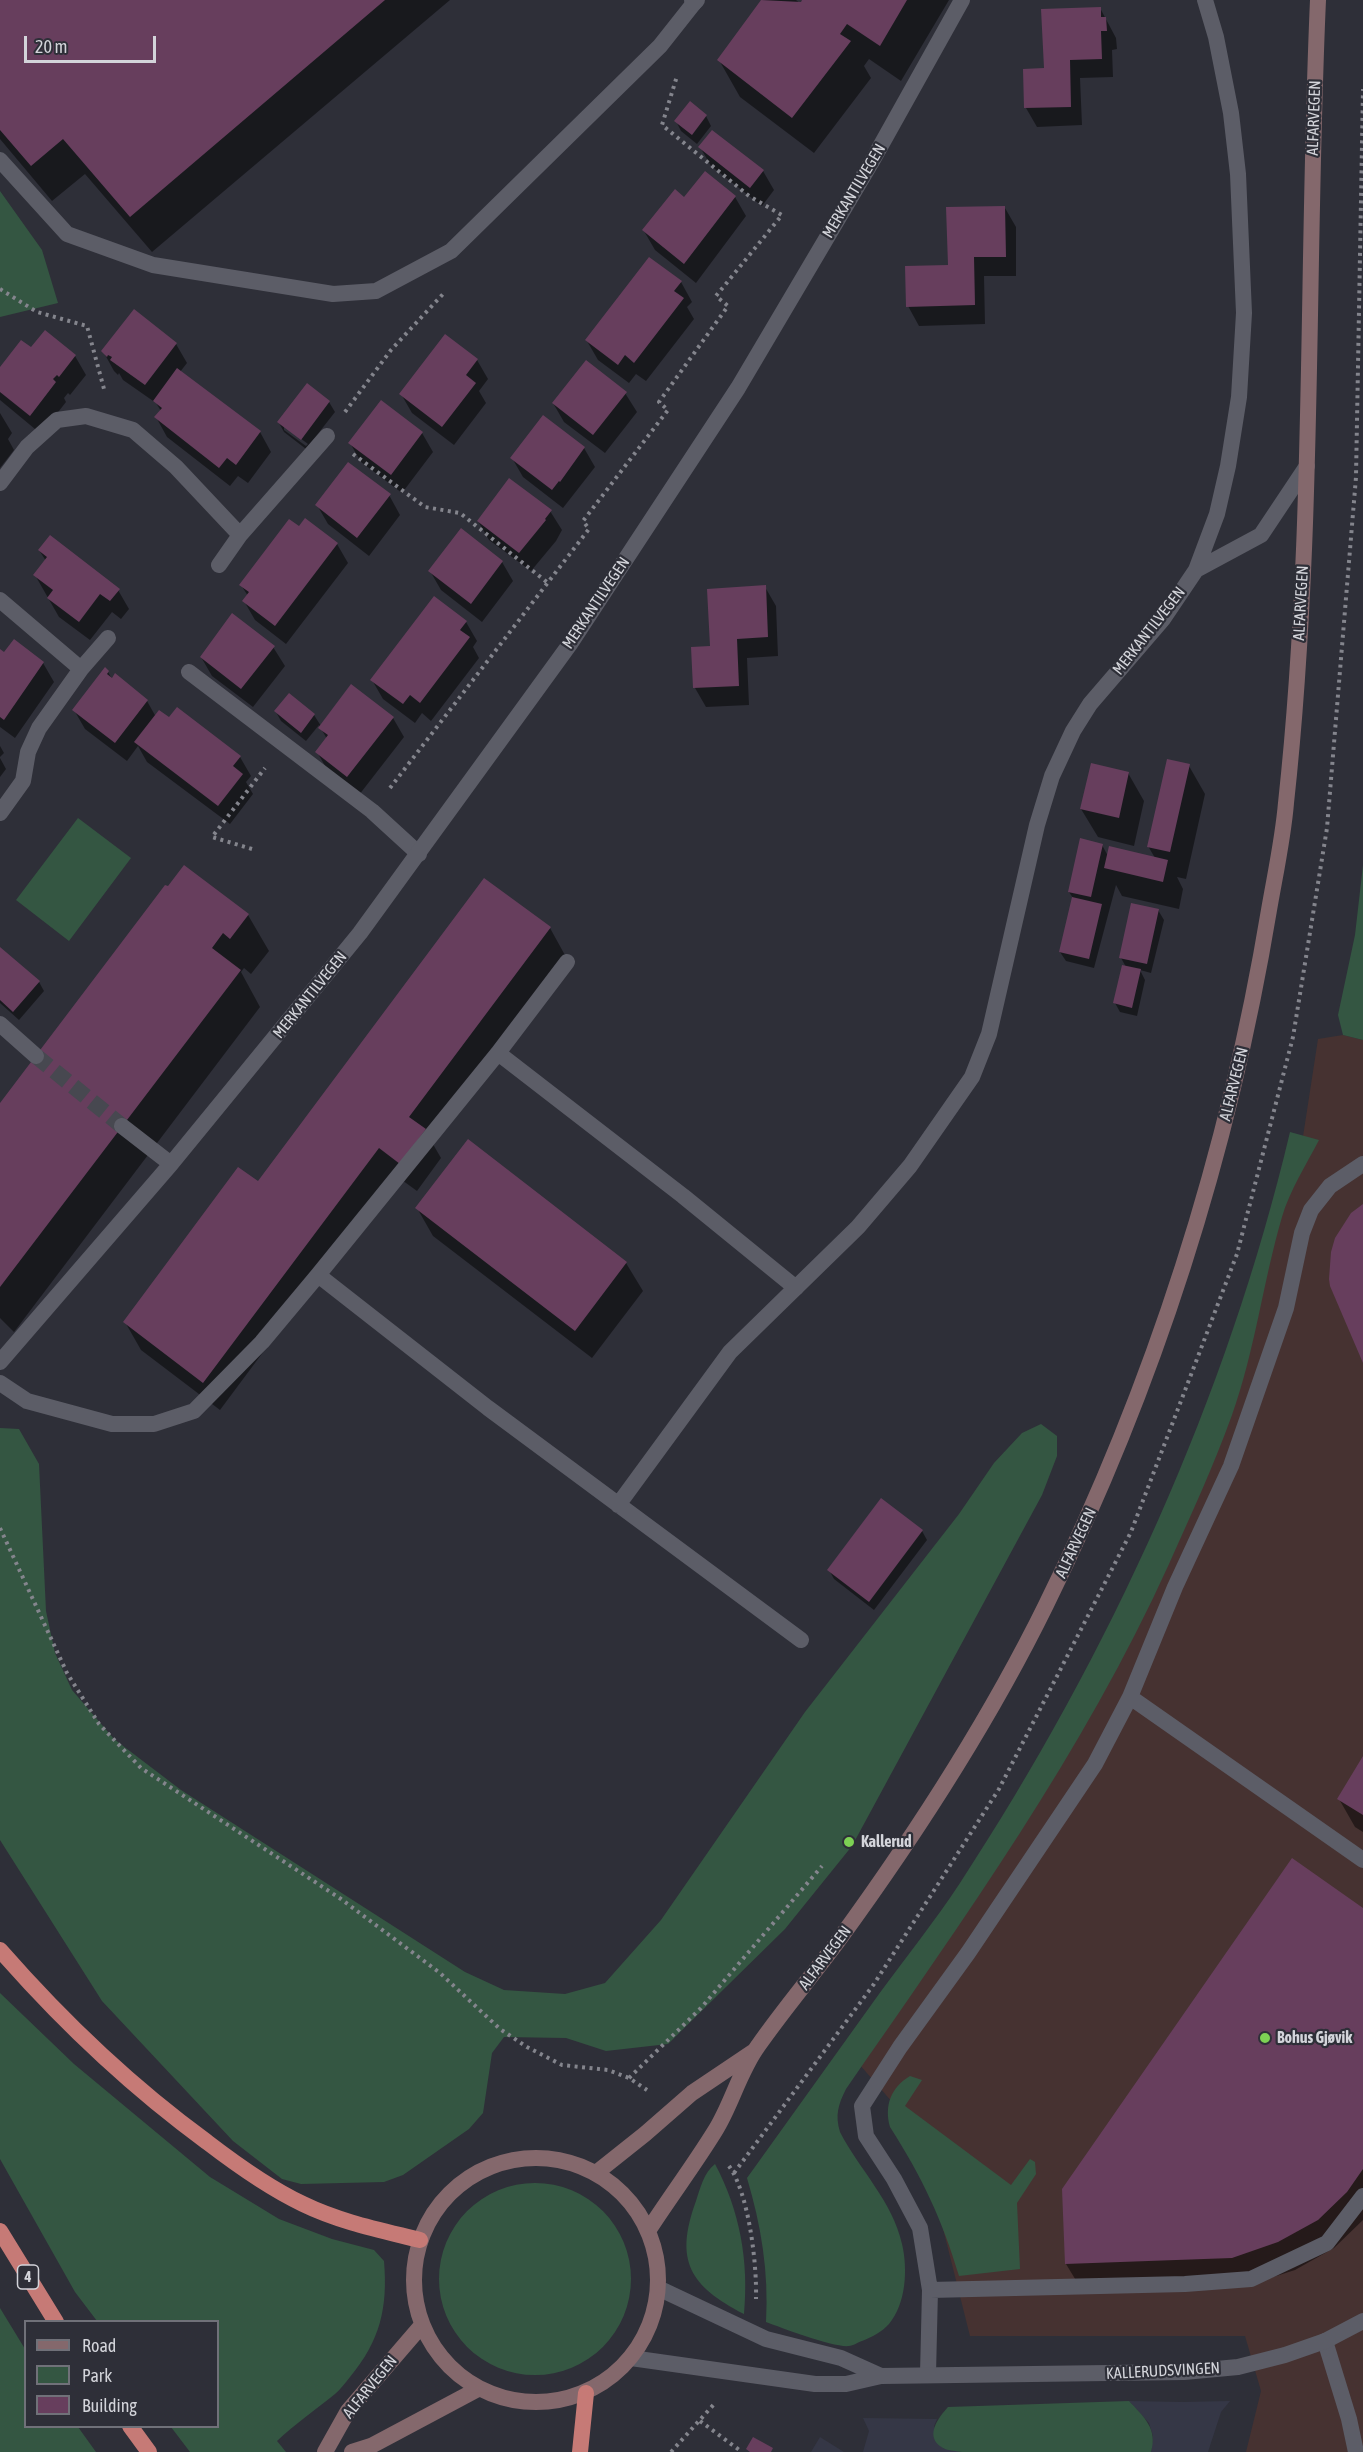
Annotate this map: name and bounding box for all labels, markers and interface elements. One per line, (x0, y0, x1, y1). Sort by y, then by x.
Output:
scale bar (27, 24, 159, 62)
text: 20 m (35, 36, 67, 57)
street label: ALFARVEGEN (1303, 80, 1325, 156)
street label: MERKANTILVEGEN (818, 140, 890, 242)
street label: MERKANTILVEGEN (558, 554, 634, 652)
street label: ALFARVEGEN (1289, 565, 1313, 641)
street label: MERKANTILVEGEN (1109, 583, 1189, 679)
street label: MERKANTILVEGEN (269, 948, 351, 1042)
street label: ALFARVEGEN (1216, 1045, 1252, 1123)
street label: ALFARVEGEN (1051, 1505, 1101, 1581)
place label: Kallerud (861, 1832, 912, 1852)
marker: Kallerud (842, 1835, 856, 1849)
street label: ALFARVEGEN (795, 1922, 855, 1994)
place label: Bohus Gjøvik (1277, 2028, 1352, 2048)
marker: Bohus Gjøvik (1258, 2031, 1272, 2045)
road number: 4 (18, 2265, 38, 2289)
legend (24, 2320, 219, 2428)
text: Road (82, 2335, 116, 2356)
street label: ALFARVEGEN (339, 2352, 401, 2422)
street label: KALLERUDSVINGEN (1106, 2358, 1220, 2384)
text: Park (82, 2365, 112, 2386)
text: Building (82, 2395, 137, 2416)

